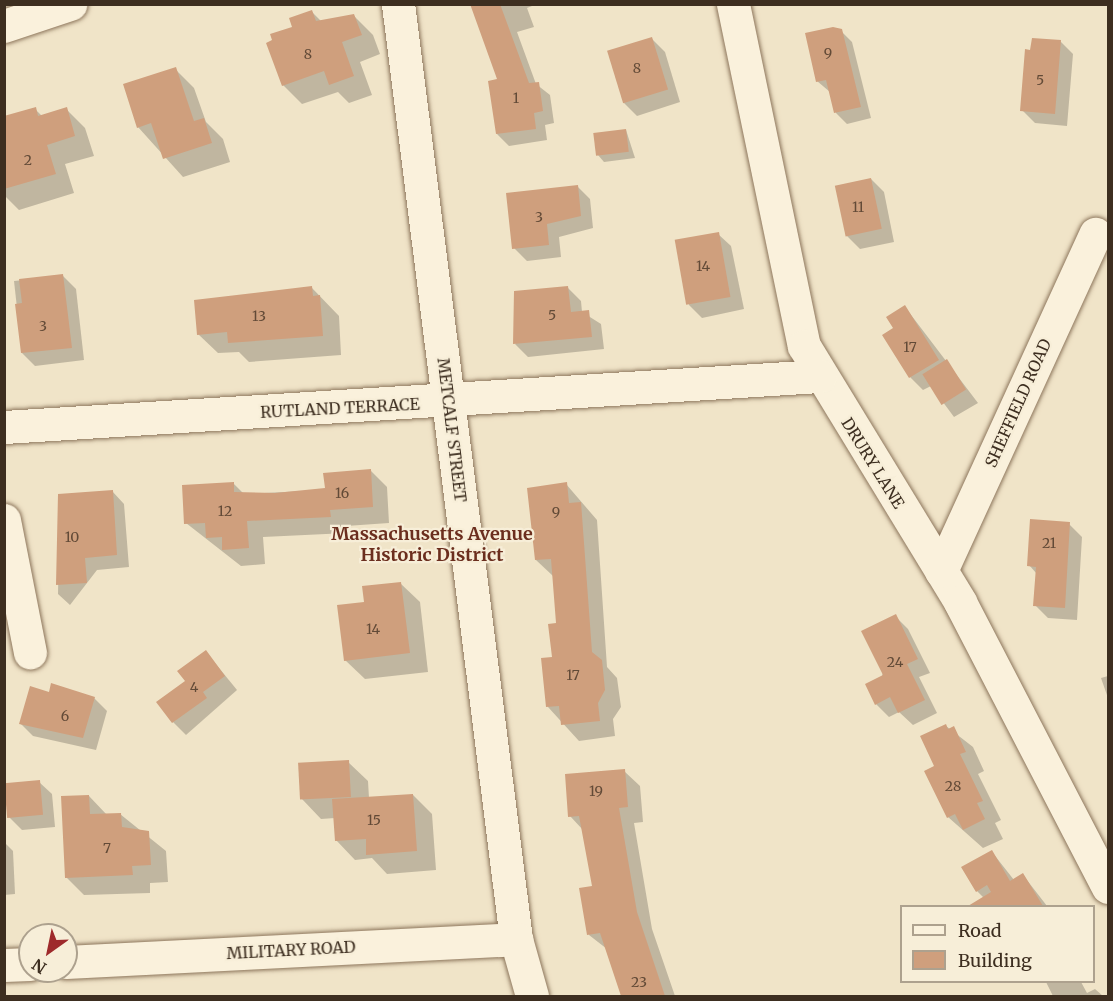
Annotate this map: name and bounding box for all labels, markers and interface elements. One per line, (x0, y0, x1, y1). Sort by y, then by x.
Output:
house number: 9 (824, 45, 832, 61)
house number: 8 (304, 46, 312, 62)
house number: 8 (633, 60, 641, 76)
house number: 5 (1036, 72, 1044, 88)
house number: 1 (513, 90, 519, 106)
house number: 2 (24, 152, 32, 168)
house number: 11 (852, 199, 864, 215)
house number: 3 (535, 209, 543, 225)
house number: 14 (696, 258, 710, 274)
house number: 5 (548, 307, 556, 323)
house number: 13 (252, 308, 266, 324)
house number: 3 (39, 318, 47, 334)
street label: SHEFFIELD ROAD (981, 336, 1055, 470)
house number: 17 (903, 339, 917, 355)
street label: METCALF STREET (434, 357, 470, 503)
street label: RUTLAND TERRACE (260, 394, 420, 422)
street label: DRURY LANE (837, 414, 909, 512)
house number: 16 (335, 485, 349, 501)
house number: 12 (218, 503, 232, 519)
house number: 9 (552, 504, 560, 520)
district label: Massachusetts Avenue Historic District (331, 524, 533, 566)
house number: 10 (65, 529, 79, 545)
house number: 21 (1042, 535, 1056, 551)
house number: 14 (366, 621, 380, 637)
house number: 24 (887, 654, 903, 670)
house number: 17 (566, 667, 580, 683)
house number: 4 (190, 679, 198, 695)
house number: 6 (61, 708, 69, 724)
house number: 28 (945, 778, 961, 794)
house number: 19 (589, 783, 603, 799)
house number: 15 (367, 812, 381, 828)
house number: 7 (103, 840, 111, 856)
legend (900, 905, 1095, 983)
text: Road (958, 919, 1002, 942)
north arrow (18, 923, 78, 983)
street label: MILITARY ROAD (226, 937, 356, 963)
text: Building (958, 949, 1032, 972)
text: N (29, 955, 50, 978)
house number: 23 (631, 974, 647, 990)

